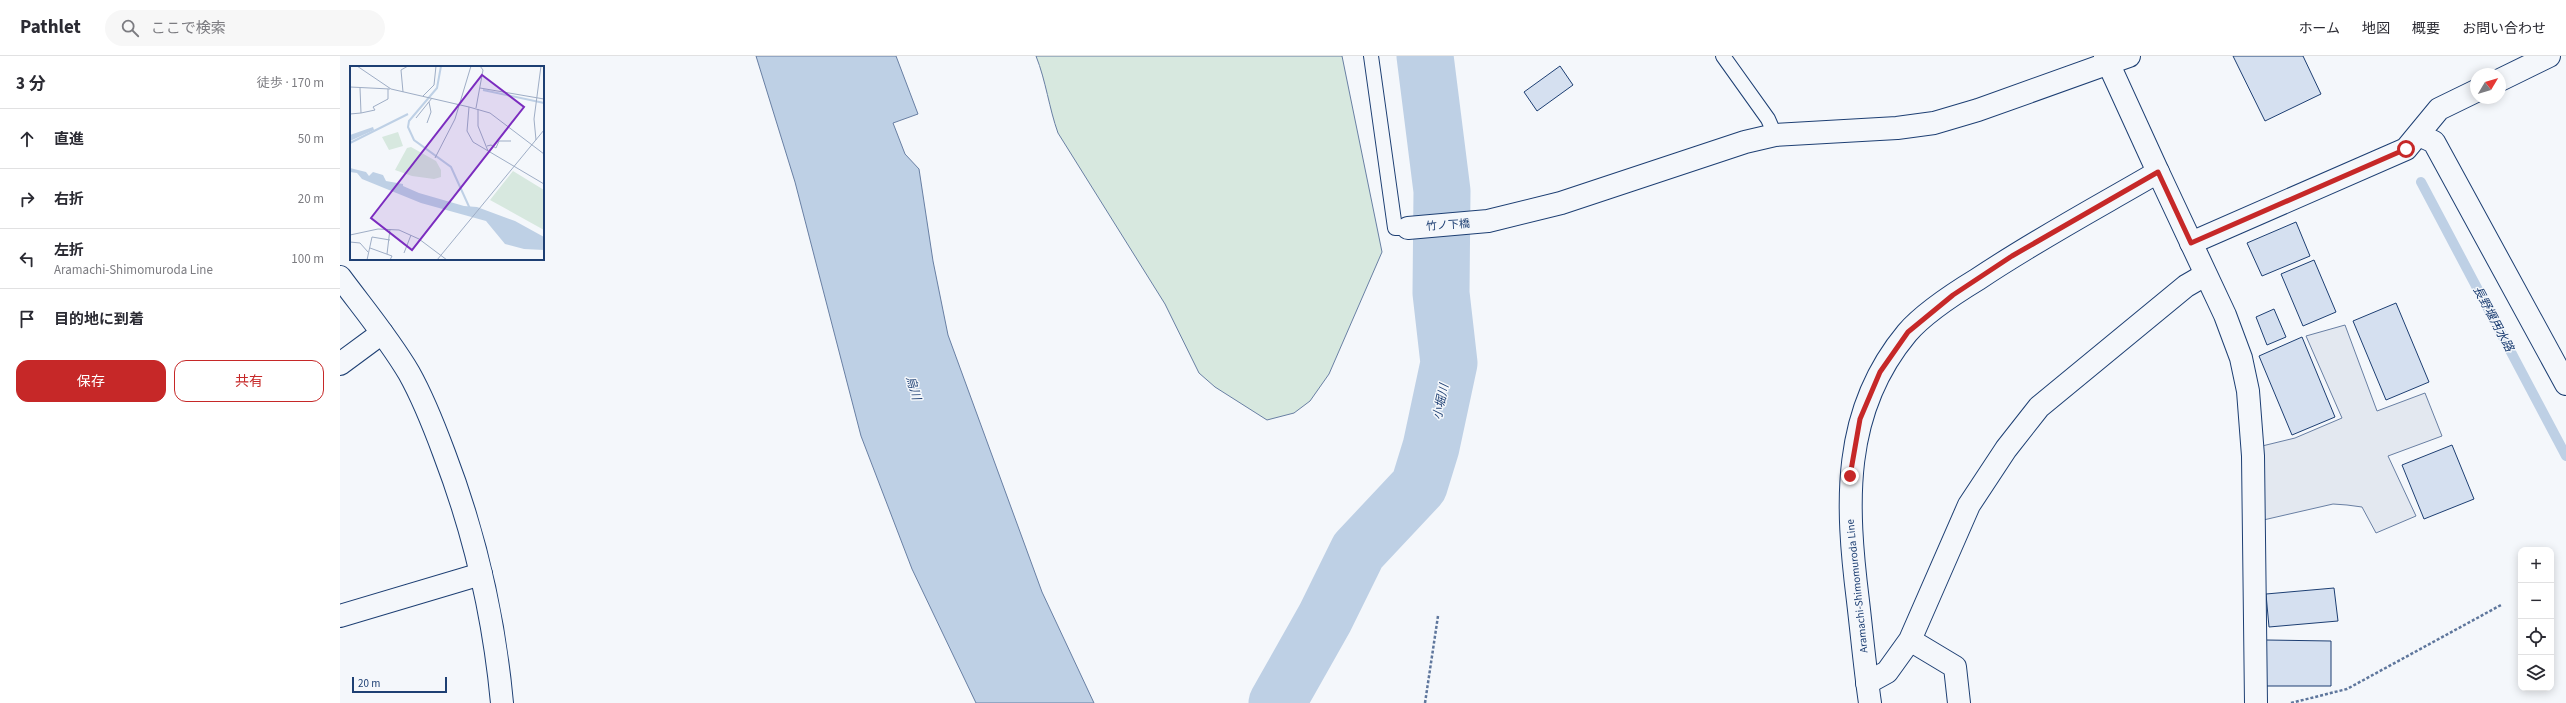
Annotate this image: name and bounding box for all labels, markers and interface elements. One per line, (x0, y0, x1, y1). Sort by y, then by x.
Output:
search box (105, 10, 385, 46)
text: Pathlet (20, 14, 81, 41)
icon: search (119, 17, 141, 39)
text: ここで検索 (151, 18, 226, 39)
text: ホーム (2298, 19, 2340, 39)
text: 地図 (2362, 19, 2390, 39)
text: 概要 (2412, 19, 2440, 39)
text: お問い合わせ (2462, 19, 2546, 39)
inset map (350, 66, 544, 260)
north arrow (2470, 68, 2506, 104)
text: 3 分 (16, 72, 45, 96)
text: 徒歩 · 170 m (257, 74, 324, 92)
icon: ahead (16, 128, 38, 150)
text: 直進 (54, 129, 84, 150)
text: 50 m (298, 130, 324, 148)
route start (2397, 140, 2415, 158)
icon: right (16, 188, 38, 210)
text: 右折 (54, 189, 84, 210)
text: 20 m (298, 190, 324, 208)
street label: 竹ノ下橋 (1426, 216, 1470, 234)
text: 左折 (54, 240, 84, 261)
icon: left (16, 248, 38, 270)
text: 100 m (291, 250, 324, 268)
text: Aramachi-Shimomuroda Line (54, 261, 213, 279)
water label: 長野堰用水路 (2469, 283, 2518, 356)
icon: arrive (16, 308, 38, 330)
text: 目的地に到着 (54, 309, 144, 330)
button: 保存 (16, 360, 166, 402)
button: 共有 (174, 360, 324, 402)
water label: 烏川 (902, 374, 925, 404)
water label: 小堀川 (1429, 381, 1453, 421)
route end (1841, 467, 1859, 485)
street label: Aramachi-Shimomuroda Line (1842, 518, 1871, 654)
map controls (2518, 547, 2554, 691)
button: + (2518, 547, 2554, 583)
button: − (2518, 583, 2554, 619)
button: locate (2518, 619, 2554, 655)
button: layers (2518, 655, 2554, 691)
scale bar (352, 675, 447, 694)
text: 20 m (358, 676, 380, 691)

